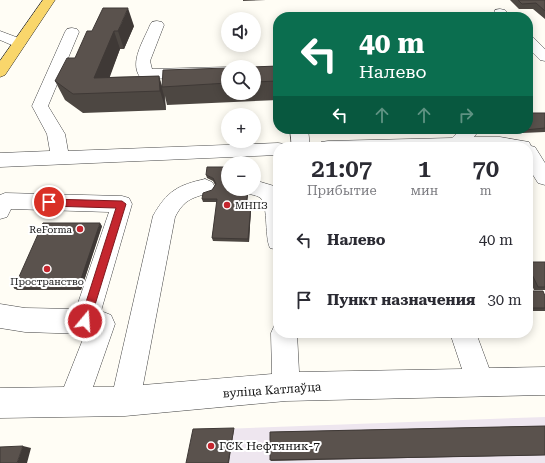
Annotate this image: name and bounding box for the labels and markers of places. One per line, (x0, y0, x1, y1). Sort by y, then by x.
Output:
pin (32, 185, 66, 219)
marker: МНПЗ (222, 200, 232, 210)
place label: МНПЗ (235, 200, 268, 211)
place label: ReForma (29, 224, 73, 235)
marker: ReForma (75, 224, 85, 234)
marker: Пространство (42, 264, 52, 274)
place label: Пространство (10, 276, 84, 287)
place label: ГСК Нефтяник-7 (219, 439, 320, 453)
marker: ГСК Нефтяник-7 (206, 441, 216, 451)

